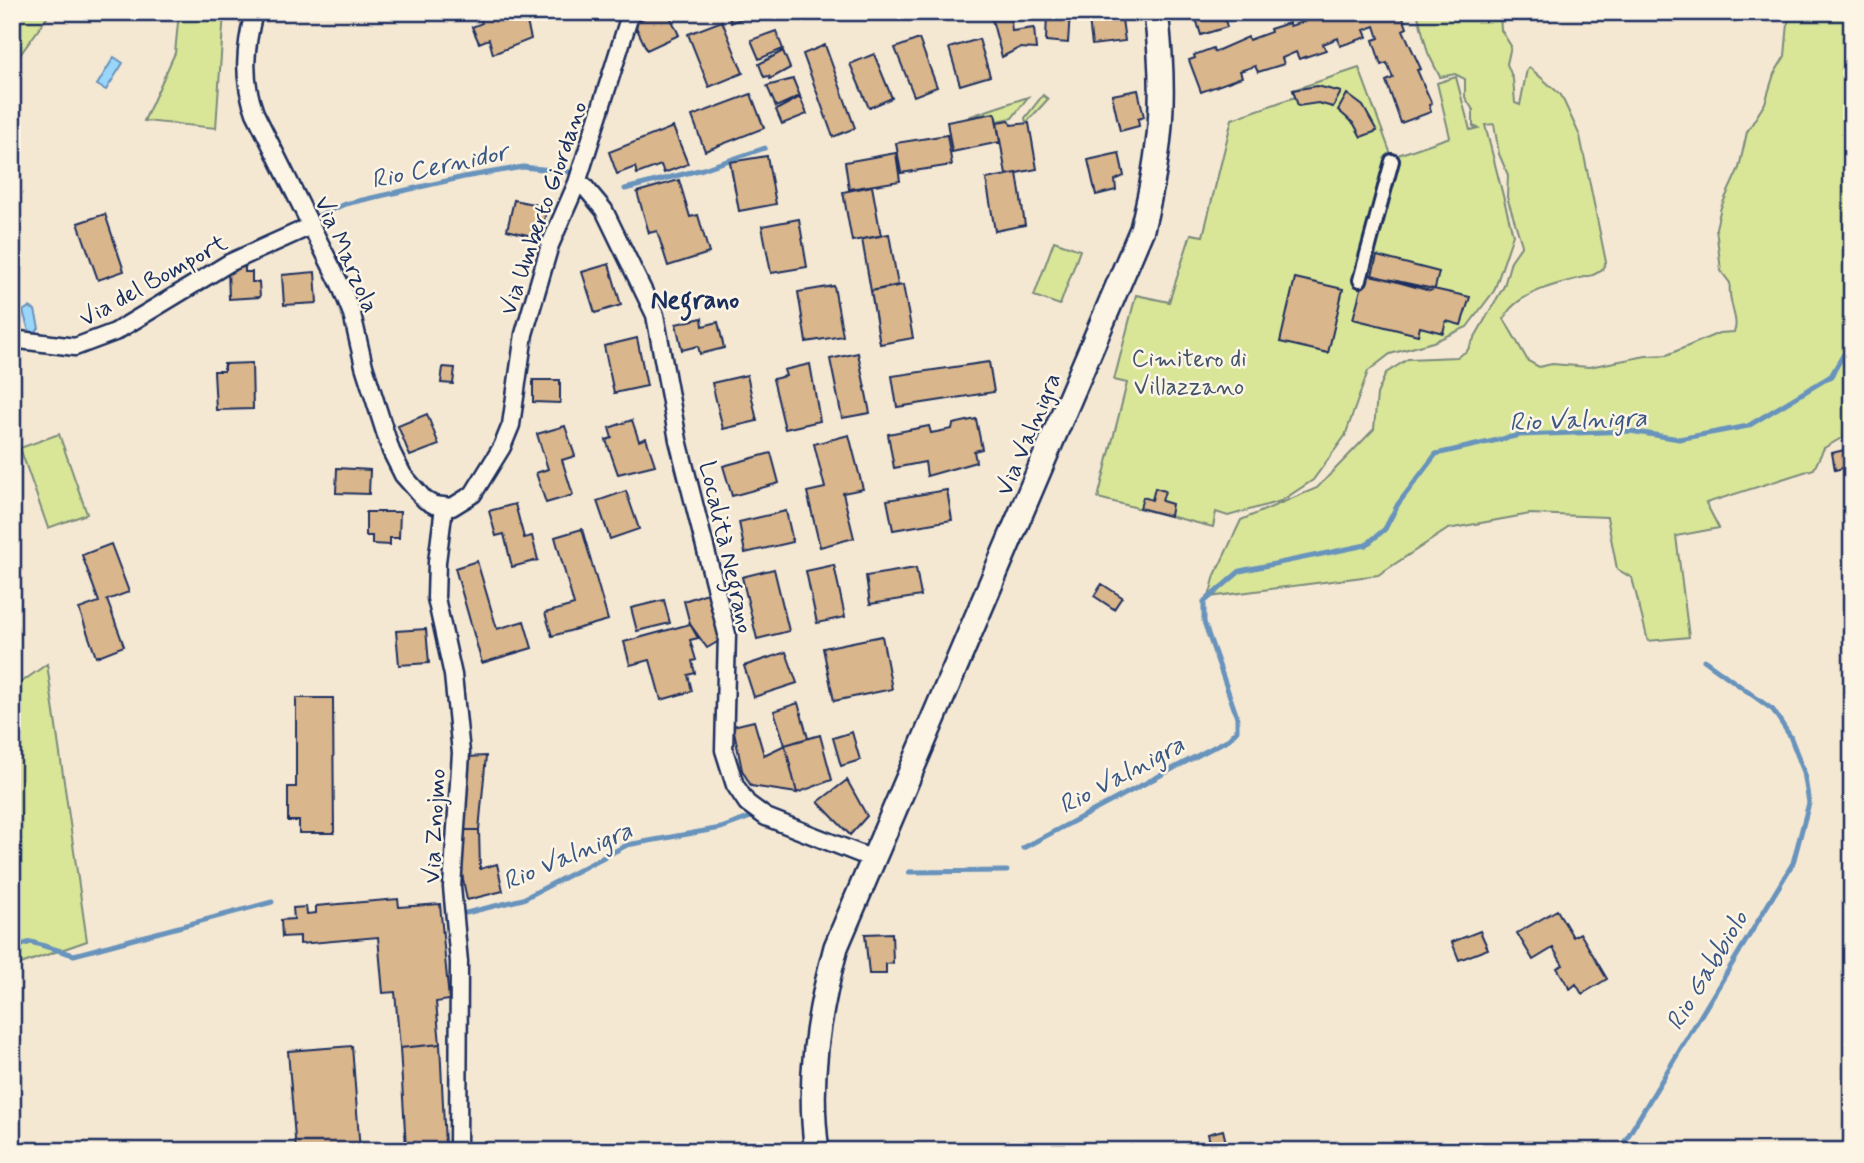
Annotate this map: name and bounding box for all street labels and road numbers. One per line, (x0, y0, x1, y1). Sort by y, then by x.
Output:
street label: Via Umberto Giordano (493, 97, 596, 320)
street label: Via Marzola (306, 191, 385, 318)
street label: Via del Bomport (74, 228, 233, 335)
street label: Via Valnigra (990, 368, 1069, 501)
street label: Località Negrano (688, 458, 760, 637)
street label: Via Znojmo (417, 768, 454, 885)

